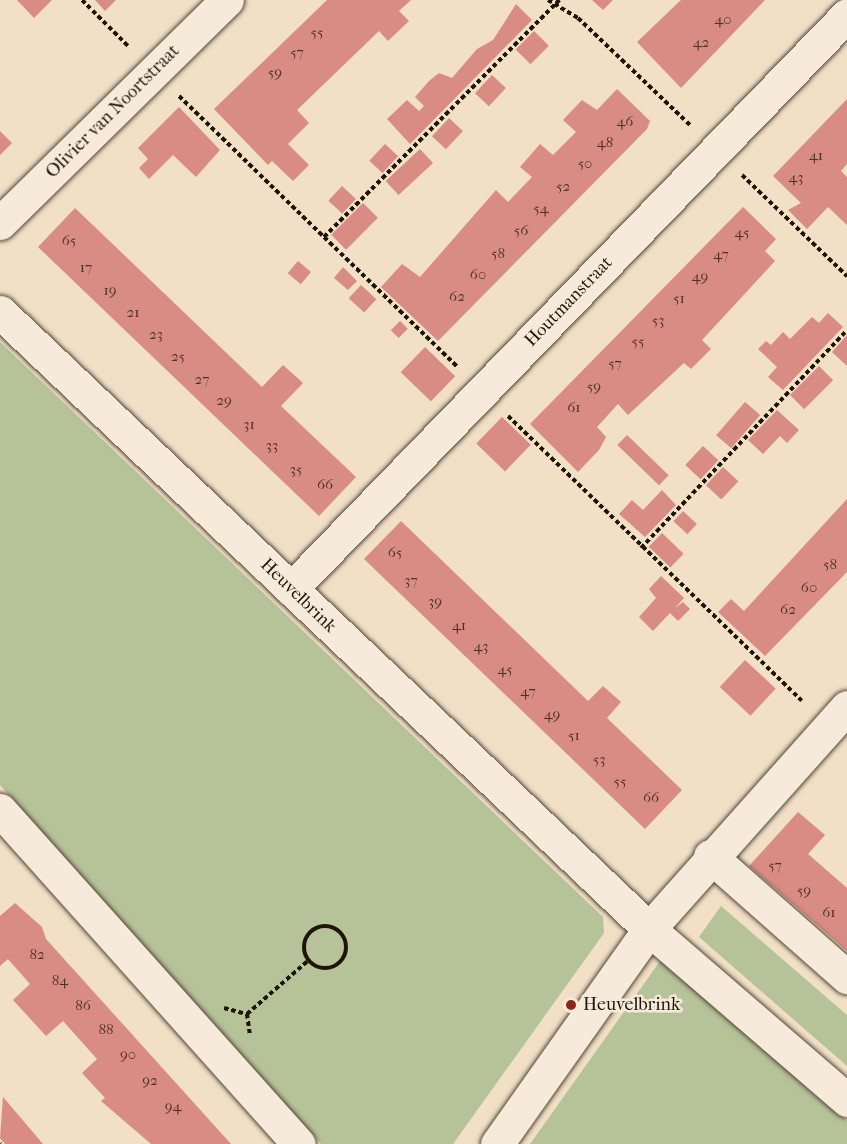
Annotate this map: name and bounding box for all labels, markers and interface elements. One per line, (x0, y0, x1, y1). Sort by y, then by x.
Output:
house number: 40 (714, 11, 732, 29)
house number: 55 (311, 24, 323, 42)
house number: 42 (693, 34, 709, 52)
street label: Olivier van Noortstraat (42, 41, 184, 183)
house number: 57 (290, 44, 304, 62)
house number: 59 (268, 64, 282, 82)
house number: 46 (617, 113, 633, 131)
house number: 48 (597, 134, 613, 152)
house number: 41 (809, 147, 823, 165)
house number: 50 (578, 155, 592, 173)
house number: 43 (788, 169, 804, 187)
house number: 52 (556, 178, 570, 196)
house number: 54 (533, 200, 549, 218)
house number: 56 (514, 222, 528, 240)
house number: 45 (735, 224, 749, 242)
house number: 65 (62, 232, 76, 250)
house number: 58 (491, 245, 505, 263)
house number: 47 (713, 246, 729, 264)
street label: Houtmanstraat (521, 252, 617, 352)
house number: 17 (80, 259, 92, 277)
house number: 60 (470, 266, 486, 284)
house number: 49 (692, 268, 708, 286)
house number: 19 (103, 282, 117, 300)
house number: 62 (449, 288, 465, 306)
house number: 51 (673, 290, 685, 308)
house number: 21 (126, 304, 140, 322)
house number: 53 (652, 312, 664, 330)
house number: 23 (149, 326, 163, 344)
house number: 55 (632, 333, 644, 351)
house number: 25 (171, 348, 185, 366)
house number: 57 (608, 355, 622, 373)
house number: 27 (195, 371, 209, 389)
house number: 59 (587, 378, 601, 396)
house number: 29 (216, 392, 232, 410)
house number: 61 (567, 399, 581, 417)
house number: 31 (243, 416, 255, 434)
house number: 33 (266, 437, 278, 455)
house number: 35 (290, 461, 302, 479)
house number: 66 (317, 476, 333, 494)
house number: 65 (388, 544, 402, 562)
street label: Heuvelbrink (256, 554, 340, 638)
house number: 58 (823, 556, 837, 574)
house number: 37 (404, 572, 418, 590)
house number: 60 (801, 579, 817, 597)
house number: 39 (428, 593, 442, 611)
house number: 62 (780, 601, 796, 619)
house number: 41 (452, 617, 466, 635)
house number: 43 (473, 638, 489, 656)
house number: 45 (498, 661, 512, 679)
house number: 47 (520, 683, 536, 701)
house number: 49 (544, 706, 560, 724)
house number: 51 (568, 727, 580, 745)
house number: 53 (593, 751, 605, 769)
house number: 55 (614, 773, 626, 791)
house number: 66 (643, 789, 659, 807)
house number: 57 (768, 857, 782, 875)
house number: 59 (797, 882, 811, 900)
house number: 61 (822, 904, 836, 922)
house number: 82 (29, 946, 45, 964)
house number: 84 (52, 972, 68, 990)
place label: Heuvelbrink (583, 994, 680, 1016)
house number: 86 (75, 997, 91, 1015)
marker: Heuvelbrink (564, 998, 578, 1012)
house number: 88 (98, 1021, 114, 1039)
house number: 90 (120, 1046, 136, 1064)
house number: 92 (142, 1072, 158, 1090)
house number: 94 (165, 1098, 181, 1116)

